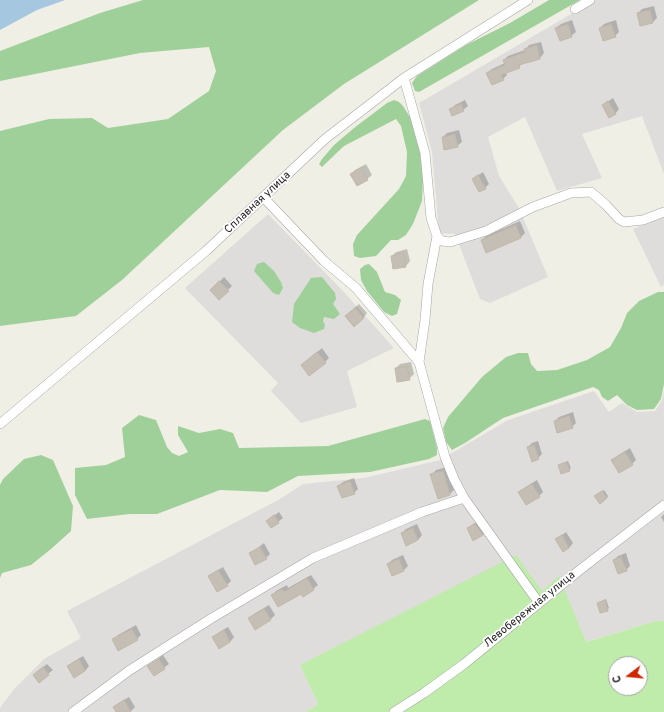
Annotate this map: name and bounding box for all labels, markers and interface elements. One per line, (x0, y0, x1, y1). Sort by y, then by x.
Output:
street label: Сплавная улица (222, 169, 294, 237)
street label: Левобережная улица (482, 569, 578, 651)
north arrow (608, 656, 648, 696)
text: С (610, 674, 625, 684)

